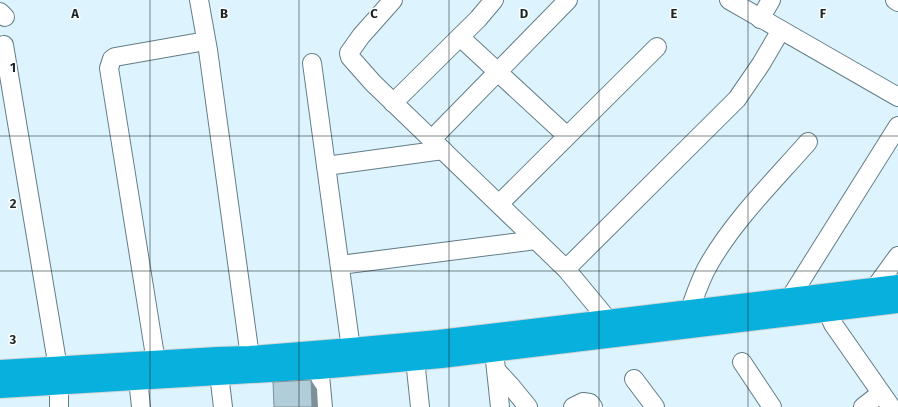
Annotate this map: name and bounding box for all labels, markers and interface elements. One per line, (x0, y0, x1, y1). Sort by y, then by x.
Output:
text: A (70, 6, 79, 21)
text: B (220, 6, 228, 21)
text: C (370, 6, 378, 21)
text: D (520, 6, 529, 21)
text: E (671, 6, 678, 21)
text: F (820, 6, 827, 21)
text: 1 (10, 60, 16, 75)
text: 2 (10, 196, 17, 211)
text: 3 (9, 332, 17, 347)

